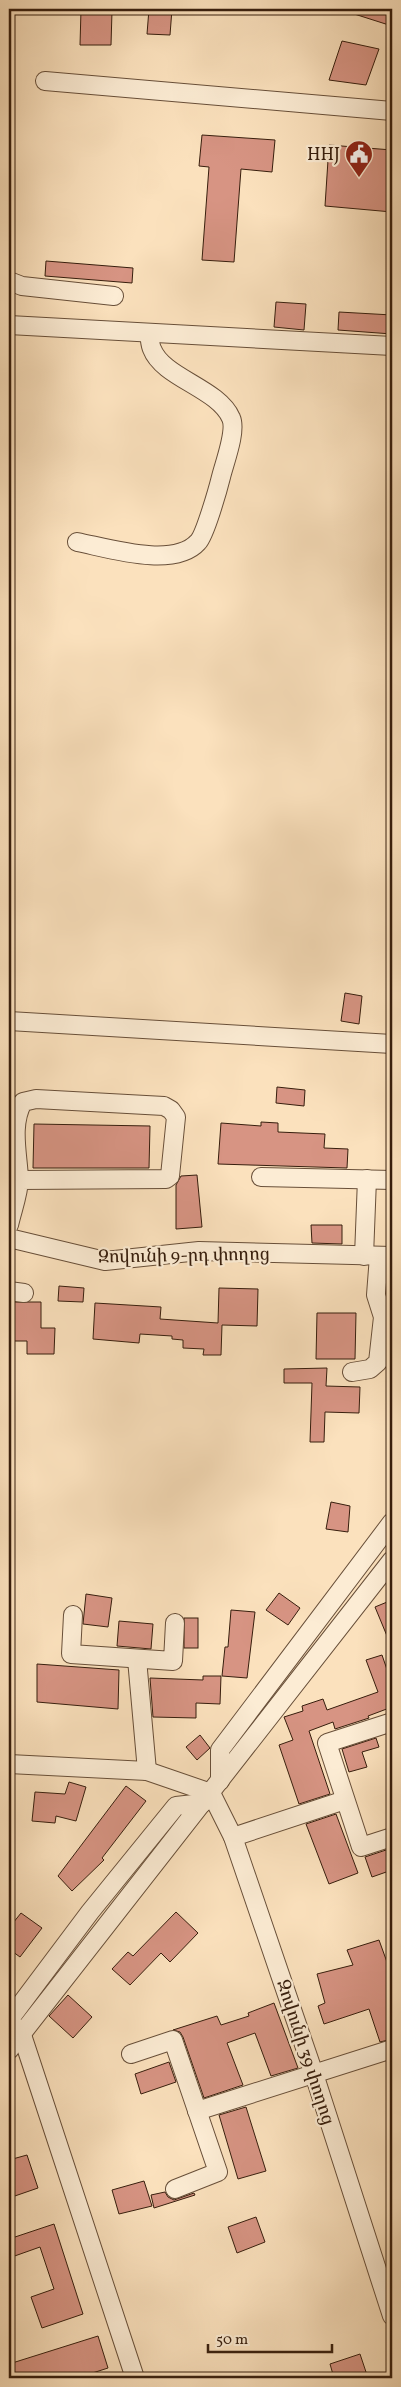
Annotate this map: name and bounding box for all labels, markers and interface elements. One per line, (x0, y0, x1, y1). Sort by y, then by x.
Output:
public building icon: HHJ (344, 139, 374, 178)
place label: HHJ (307, 143, 340, 168)
street label: Զովունի 9-րդ փողոց (98, 1243, 270, 1270)
street label: Զովունի 39 փողոց (269, 1977, 340, 2128)
scale bar (208, 2322, 332, 2354)
text: 50 m (216, 2330, 248, 2351)

